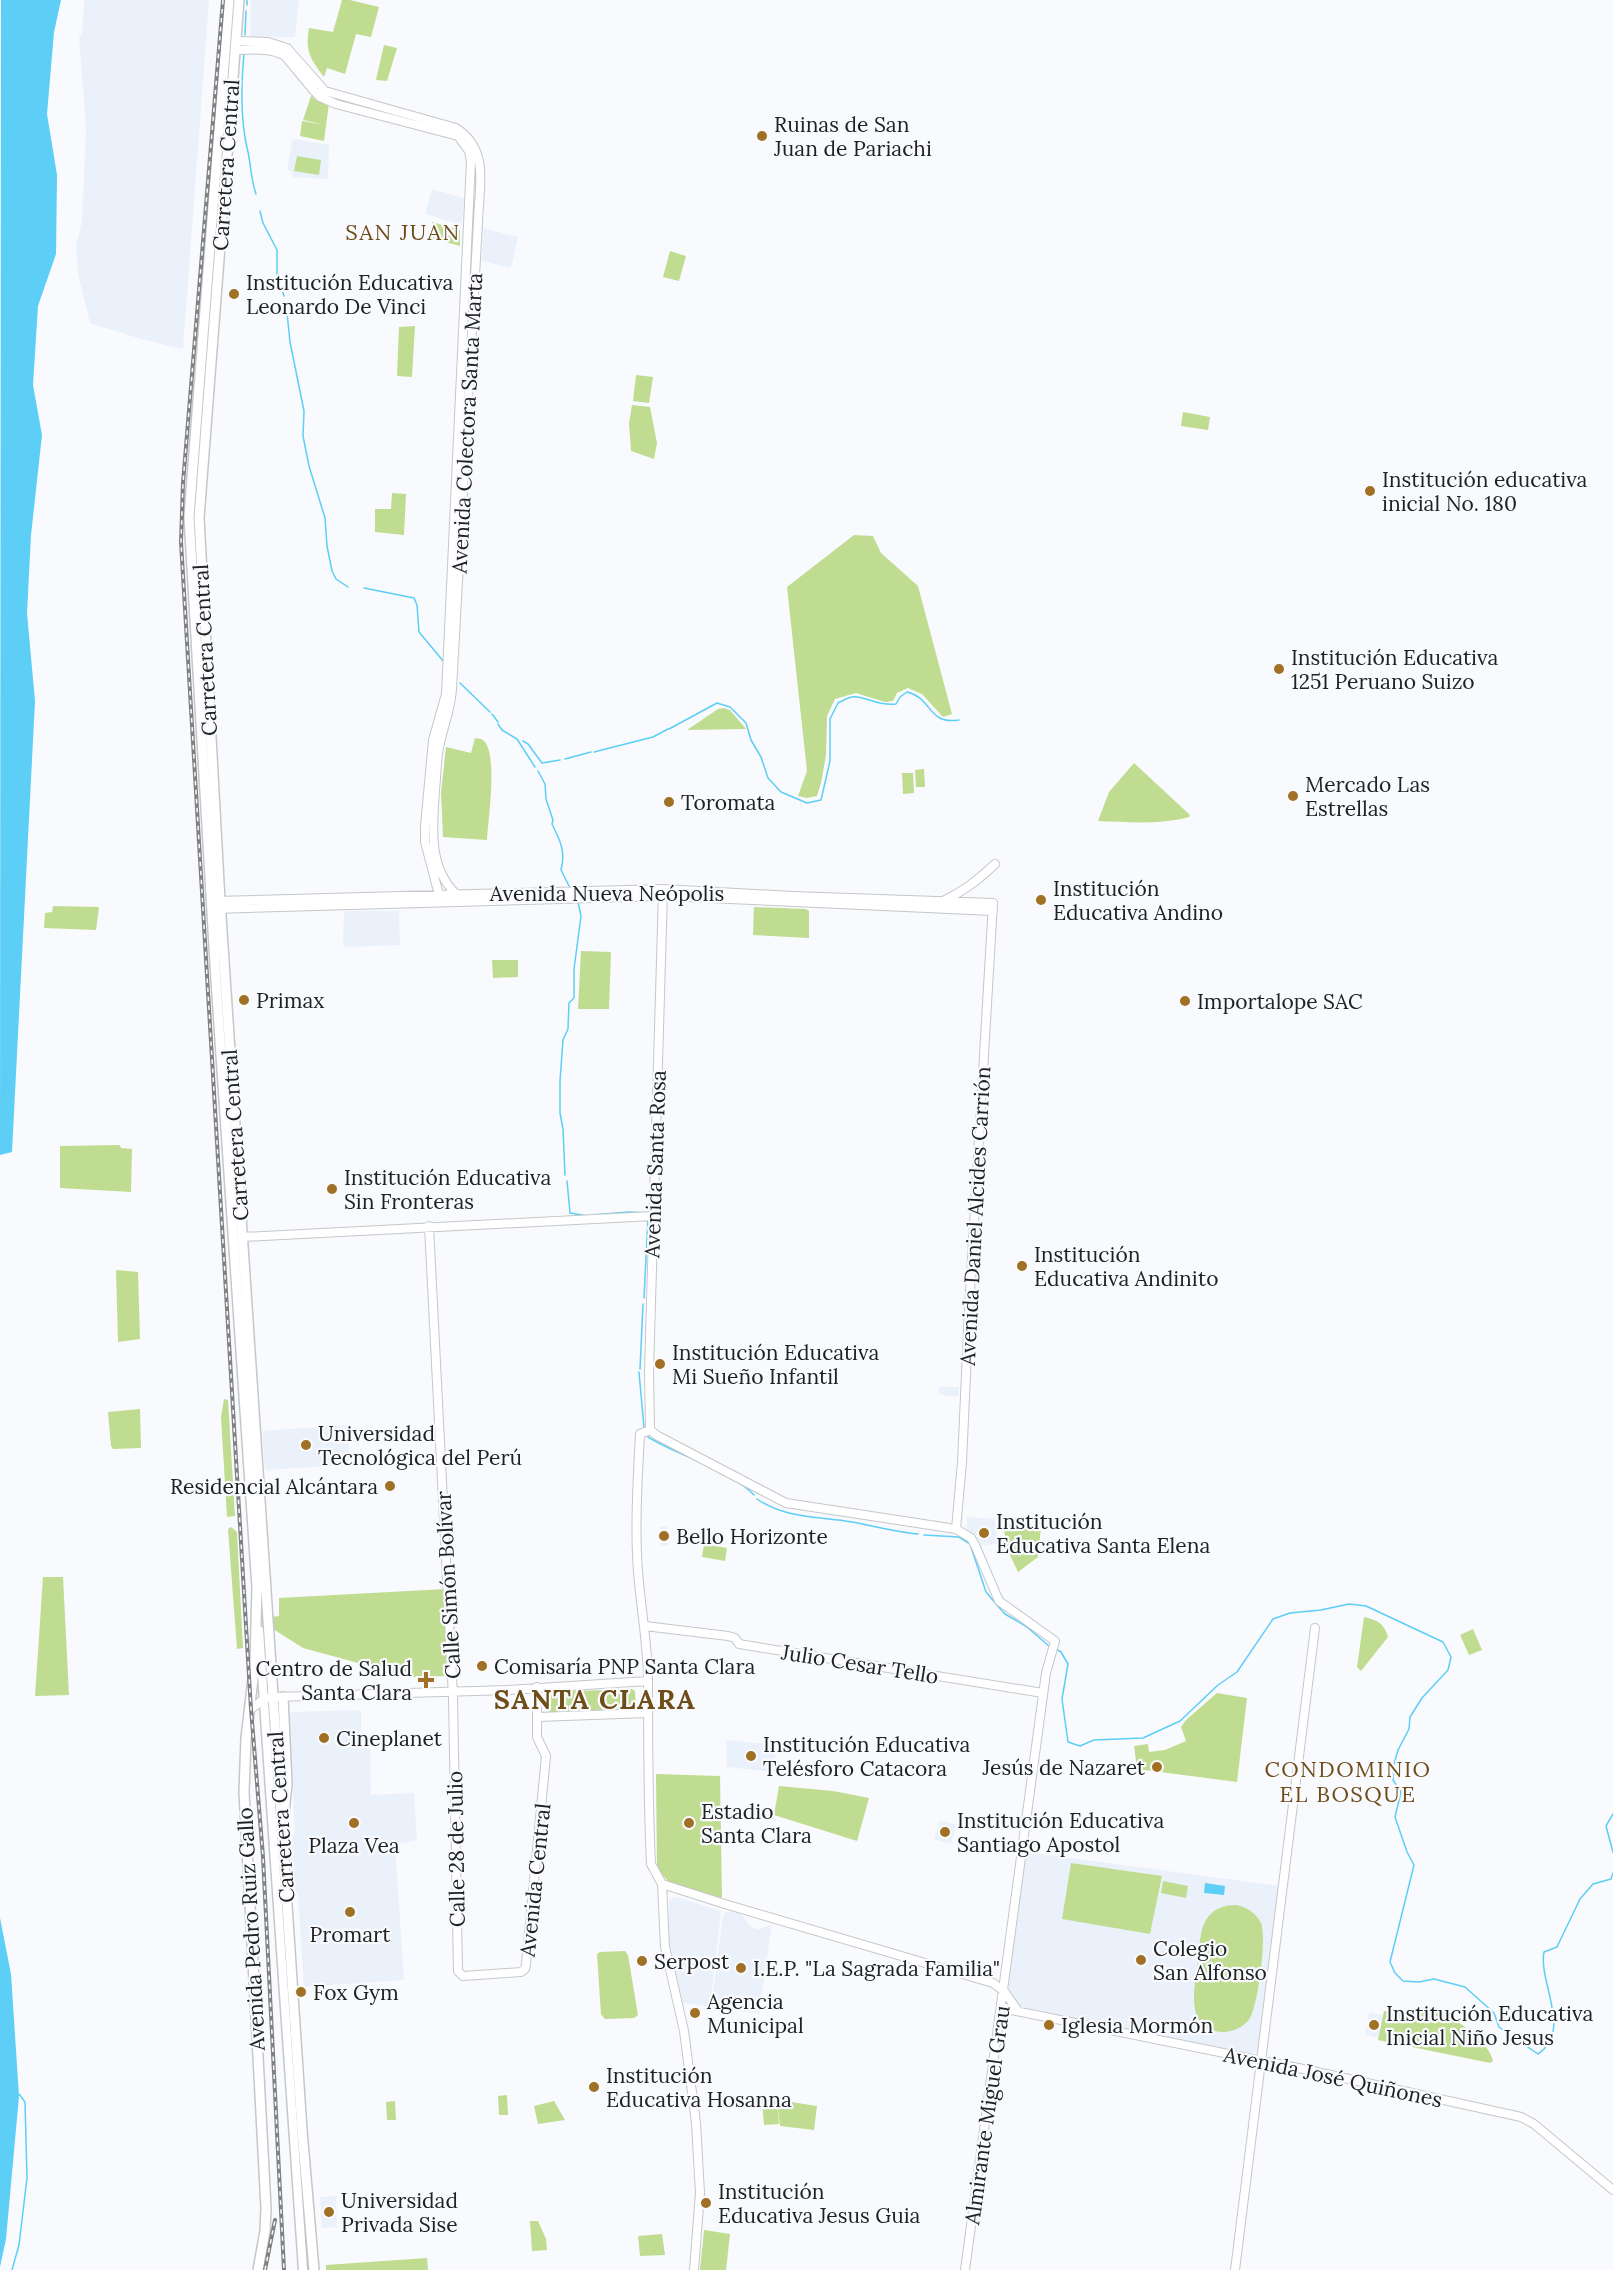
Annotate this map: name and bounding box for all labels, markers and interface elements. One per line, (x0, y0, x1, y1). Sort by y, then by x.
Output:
street label: Carretera Central (207, 78, 245, 252)
place label: Ruinas de San Juan de Pariachi (773, 111, 932, 162)
marker: Ruinas de San Juan de Pariachi (755, 129, 769, 143)
district label: SAN JUAN (345, 218, 461, 246)
place label: Institución Educativa Leonardo De Vinci (246, 269, 453, 320)
street label: Avenida Colectora Santa Marta (446, 272, 488, 575)
marker: Institución Educativa Leonardo De Vinci (227, 287, 241, 301)
place label: Institución educativa inicial No. 180 (1382, 466, 1588, 517)
marker: Institución educativa inicial No. 180 (1363, 484, 1377, 498)
street label: Carretera Central (187, 563, 223, 737)
place label: Institución Educativa 1251 Peruano Suizo (1291, 644, 1498, 695)
marker: Institución Educativa 1251 Peruano Suizo (1272, 662, 1286, 676)
place label: Mercado Las Estrellas (1305, 771, 1430, 822)
place label: Toromata (681, 789, 776, 816)
marker: Mercado Las Estrellas (1286, 789, 1300, 803)
marker: Toromata (662, 795, 676, 809)
place label: Institución Educativa Andino (1053, 875, 1223, 926)
street label: Avenida Nueva Neópolis (489, 880, 724, 907)
marker: Institución Educativa Andino (1034, 893, 1048, 907)
place label: Primax (256, 987, 324, 1014)
place label: Importalope SAC (1197, 988, 1363, 1015)
marker: Primax (237, 993, 251, 1007)
marker: Importalope SAC (1178, 994, 1192, 1008)
street label: Carretera Central (216, 1048, 254, 1222)
street label: Avenida Daniel Alcides Carrión (954, 1065, 996, 1367)
street label: Avenida Santa Rosa (638, 1070, 672, 1259)
place label: Institución Educativa Sin Fronteras (344, 1164, 551, 1215)
marker: Institución Educativa Sin Fronteras (325, 1182, 339, 1196)
place label: Institución Educativa Andinito (1034, 1241, 1219, 1292)
marker: Institución Educativa Andinito (1015, 1259, 1029, 1273)
place label: Institución Educativa Mi Sueño Infantil (672, 1339, 879, 1390)
marker: Institución Educativa Mi Sueño Infantil (653, 1357, 667, 1371)
place label: Universidad Tecnológica del Perú (318, 1420, 522, 1471)
marker: Universidad Tecnológica del Perú (299, 1438, 313, 1452)
place label: Residencial Alcántara (170, 1473, 378, 1500)
marker: Residencial Alcántara (383, 1479, 397, 1493)
street label: Calle Simón Bolívar (430, 1490, 466, 1680)
place label: Institución Educativa Santa Elena (996, 1508, 1210, 1559)
place label: Bello Horizonte (676, 1523, 828, 1550)
marker: Institución Educativa Santa Elena (977, 1526, 991, 1540)
marker: Bello Horizonte (657, 1529, 671, 1543)
street label: Julio Cesar Tello (779, 1638, 940, 1690)
place label: Comisaría PNP Santa Clara (494, 1653, 755, 1680)
place label: Centro de Salud Santa Clara (255, 1655, 412, 1706)
marker: Comisaría PNP Santa Clara (475, 1659, 489, 1673)
marker: Centro de Salud Santa Clara (417, 1671, 435, 1689)
district label: SANTA CLARA (494, 1682, 696, 1716)
place label: Cineplanet (336, 1725, 443, 1752)
street label: Carretera Central (262, 1730, 300, 1904)
marker: Cineplanet (317, 1731, 331, 1745)
place label: Institución Educativa Telésforo Catacora (763, 1731, 970, 1782)
marker: Institución Educativa Telésforo Catacora (744, 1749, 758, 1763)
place label: Jesús de Nazaret (982, 1754, 1146, 1781)
district label: CONDOMINIO EL BOSQUE (1264, 1755, 1432, 1808)
marker: Jesús de Nazaret (1150, 1760, 1164, 1774)
street label: Calle 28 de Julio (441, 1771, 471, 1927)
place label: Estadio Santa Clara (701, 1798, 812, 1849)
street label: Avenida Central (513, 1802, 556, 1959)
street label: Avenida Pedro Ruiz Gallo (231, 1807, 271, 2052)
place label: Institución Educativa Santiago Apostol (957, 1807, 1164, 1858)
marker: Plaza Vea (347, 1816, 361, 1830)
marker: Estadio Santa Clara (682, 1816, 696, 1830)
marker: Institución Educativa Santiago Apostol (938, 1825, 952, 1839)
place label: Plaza Vea (308, 1832, 400, 1859)
marker: Promart (343, 1905, 357, 1919)
place label: Promart (310, 1921, 391, 1948)
place label: Colegio San Alfonso (1153, 1935, 1267, 1986)
place label: Serpost (654, 1948, 730, 1975)
marker: Colegio San Alfonso (1134, 1953, 1148, 1967)
marker: Serpost (635, 1954, 649, 1968)
place label: I.E.P. "La Sagrada Familia" (753, 1955, 1000, 1982)
marker: I.E.P. "La Sagrada Familia" (734, 1961, 748, 1975)
place label: Fox Gym (313, 1979, 399, 2006)
marker: Fox Gym (294, 1985, 308, 1999)
place label: Agencia Municipal (706, 1988, 804, 2039)
place label: Institución Educativa Inicial Niño Jesus (1386, 2000, 1593, 2051)
street label: Almirante Miguel Grau (958, 2004, 1016, 2227)
marker: Agencia Municipal (688, 2006, 702, 2020)
place label: Iglesia Mormón (1061, 2012, 1214, 2039)
marker: Iglesia Mormón (1042, 2018, 1056, 2032)
marker: Institución Educativa Inicial Niño Jesus (1367, 2018, 1381, 2032)
street label: Avenida José Quiñones (1220, 2040, 1445, 2113)
place label: Institución Educativa Hosanna (606, 2062, 792, 2113)
marker: Institución Educativa Hosanna (587, 2080, 601, 2094)
place label: Institución Educativa Jesus Guia (718, 2178, 921, 2229)
place label: Universidad Privada Sise (341, 2187, 458, 2238)
marker: Institución Educativa Jesus Guia (699, 2196, 713, 2210)
marker: Universidad Privada Sise (322, 2205, 336, 2219)

